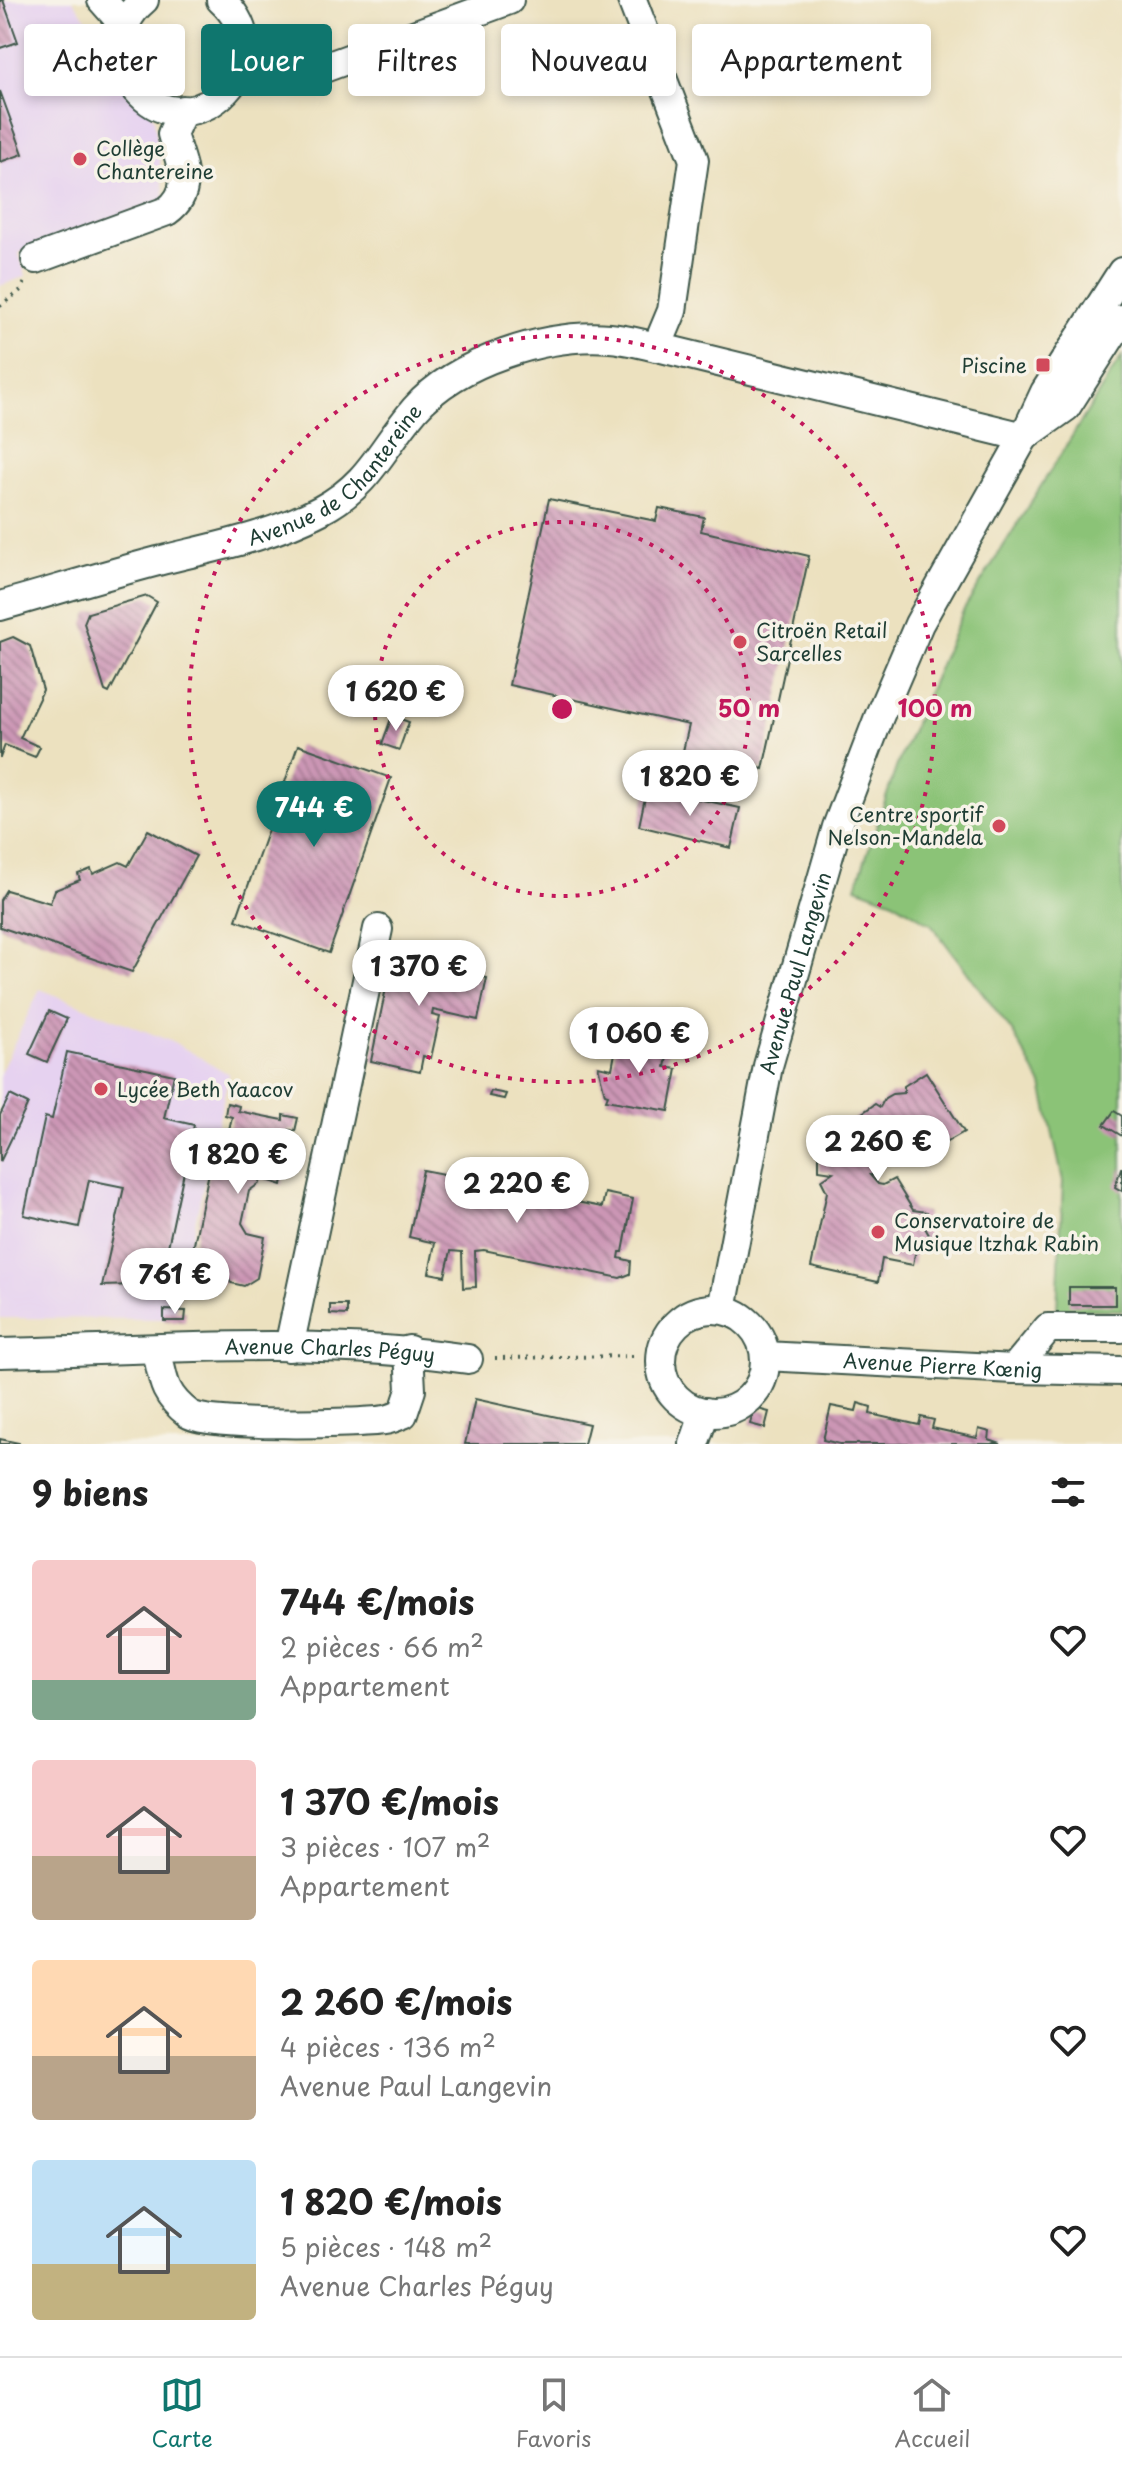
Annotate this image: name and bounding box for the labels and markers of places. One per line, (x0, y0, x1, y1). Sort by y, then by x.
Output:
place label: Collège Chantereine (96, 133, 214, 186)
marker: Collège Chantereine (71, 150, 89, 168)
place label: Piscine (962, 350, 1027, 380)
marker: Piscine (1034, 356, 1052, 374)
place label: Citroën Retail Sarcelles (756, 615, 888, 668)
marker: Citroën Retail Sarcelles (731, 633, 749, 651)
pin: 1 620 € (322, 665, 470, 733)
centre of rings (548, 695, 576, 723)
pin: 1 820 € (616, 750, 764, 818)
pin: 744 € (258, 781, 370, 849)
place label: Centre sportif Nelson-Mandela (828, 799, 985, 852)
marker: Centre sportif Nelson-Mandela (990, 817, 1008, 835)
pin: 1 370 € (345, 940, 493, 1008)
pin: 1 060 € (565, 1007, 713, 1075)
place label: Lycée Beth Yaacov (117, 1074, 293, 1104)
marker: Lycée Beth Yaacov (92, 1080, 110, 1098)
pin: 2 260 € (804, 1115, 952, 1183)
pin: 1 820 € (164, 1128, 312, 1196)
pin: 2 220 € (443, 1157, 591, 1225)
place label: Conservatoire de Musique Itzhak Rabin (894, 1205, 1099, 1258)
marker: Conservatoire de Musique Itzhak Rabin (869, 1223, 887, 1241)
pin: 761 € (119, 1248, 231, 1316)

